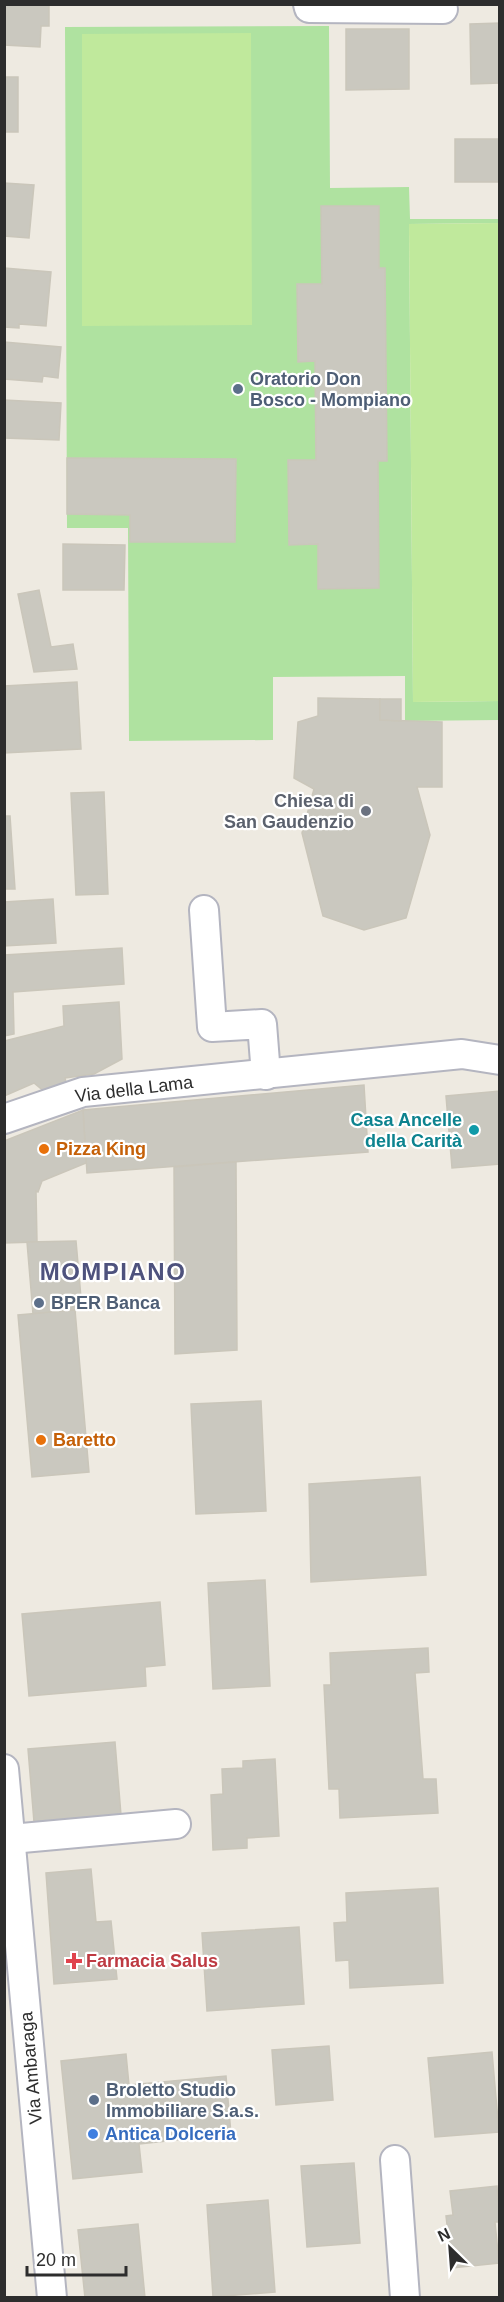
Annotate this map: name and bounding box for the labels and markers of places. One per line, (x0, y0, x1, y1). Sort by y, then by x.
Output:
place label: Oratorio Don Bosco - Mompiano (250, 369, 411, 410)
marker: Oratorio Don Bosco - Mompiano (231, 382, 245, 396)
place label: Chiesa di San Gaudenzio (224, 791, 354, 832)
marker: Chiesa di San Gaudenzio (359, 804, 373, 818)
place label: Casa Ancelle della Carità (351, 1110, 463, 1151)
marker: Casa Ancelle della Carità (467, 1123, 481, 1137)
place label: Pizza King (56, 1139, 146, 1159)
marker: Pizza King (37, 1142, 51, 1156)
place label: BPER Banca (51, 1293, 161, 1313)
marker: BPER Banca (32, 1296, 46, 1310)
place label: Baretto (53, 1430, 116, 1450)
marker: Baretto (34, 1433, 48, 1447)
place label: Farmacia Salus (86, 1951, 218, 1971)
marker: Farmacia Salus (67, 1954, 81, 1968)
place label: Broletto Studio Immobiliare S.a.s. (106, 2080, 259, 2121)
marker: Broletto Studio Immobiliare S.a.s. (87, 2093, 101, 2107)
place label: Antica Dolceria (105, 2124, 237, 2144)
marker: Antica Dolceria (86, 2127, 100, 2141)

